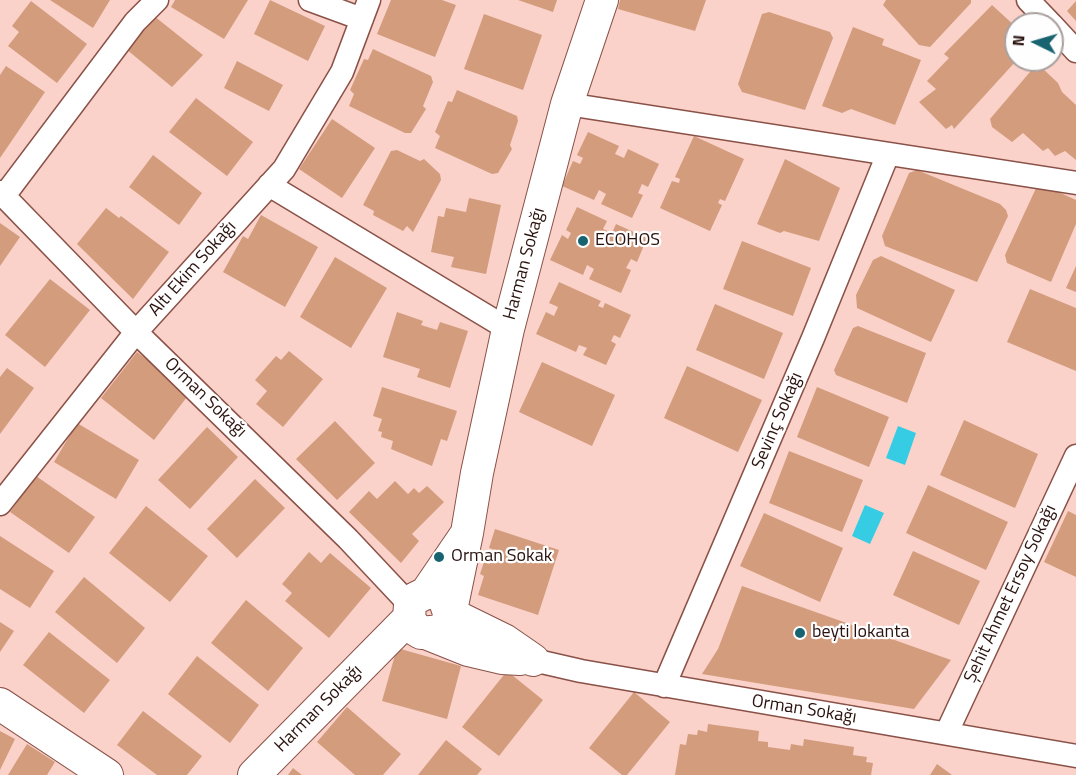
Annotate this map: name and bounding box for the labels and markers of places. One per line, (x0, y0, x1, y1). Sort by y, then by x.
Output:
place label: ECOHOS (595, 230, 660, 252)
marker: ECOHOS (576, 234, 590, 248)
place label: Orman Sokak (451, 546, 552, 568)
marker: Orman Sokak (432, 550, 446, 564)
place label: beyti lokanta (812, 622, 910, 644)
marker: beyti lokanta (793, 626, 807, 640)

